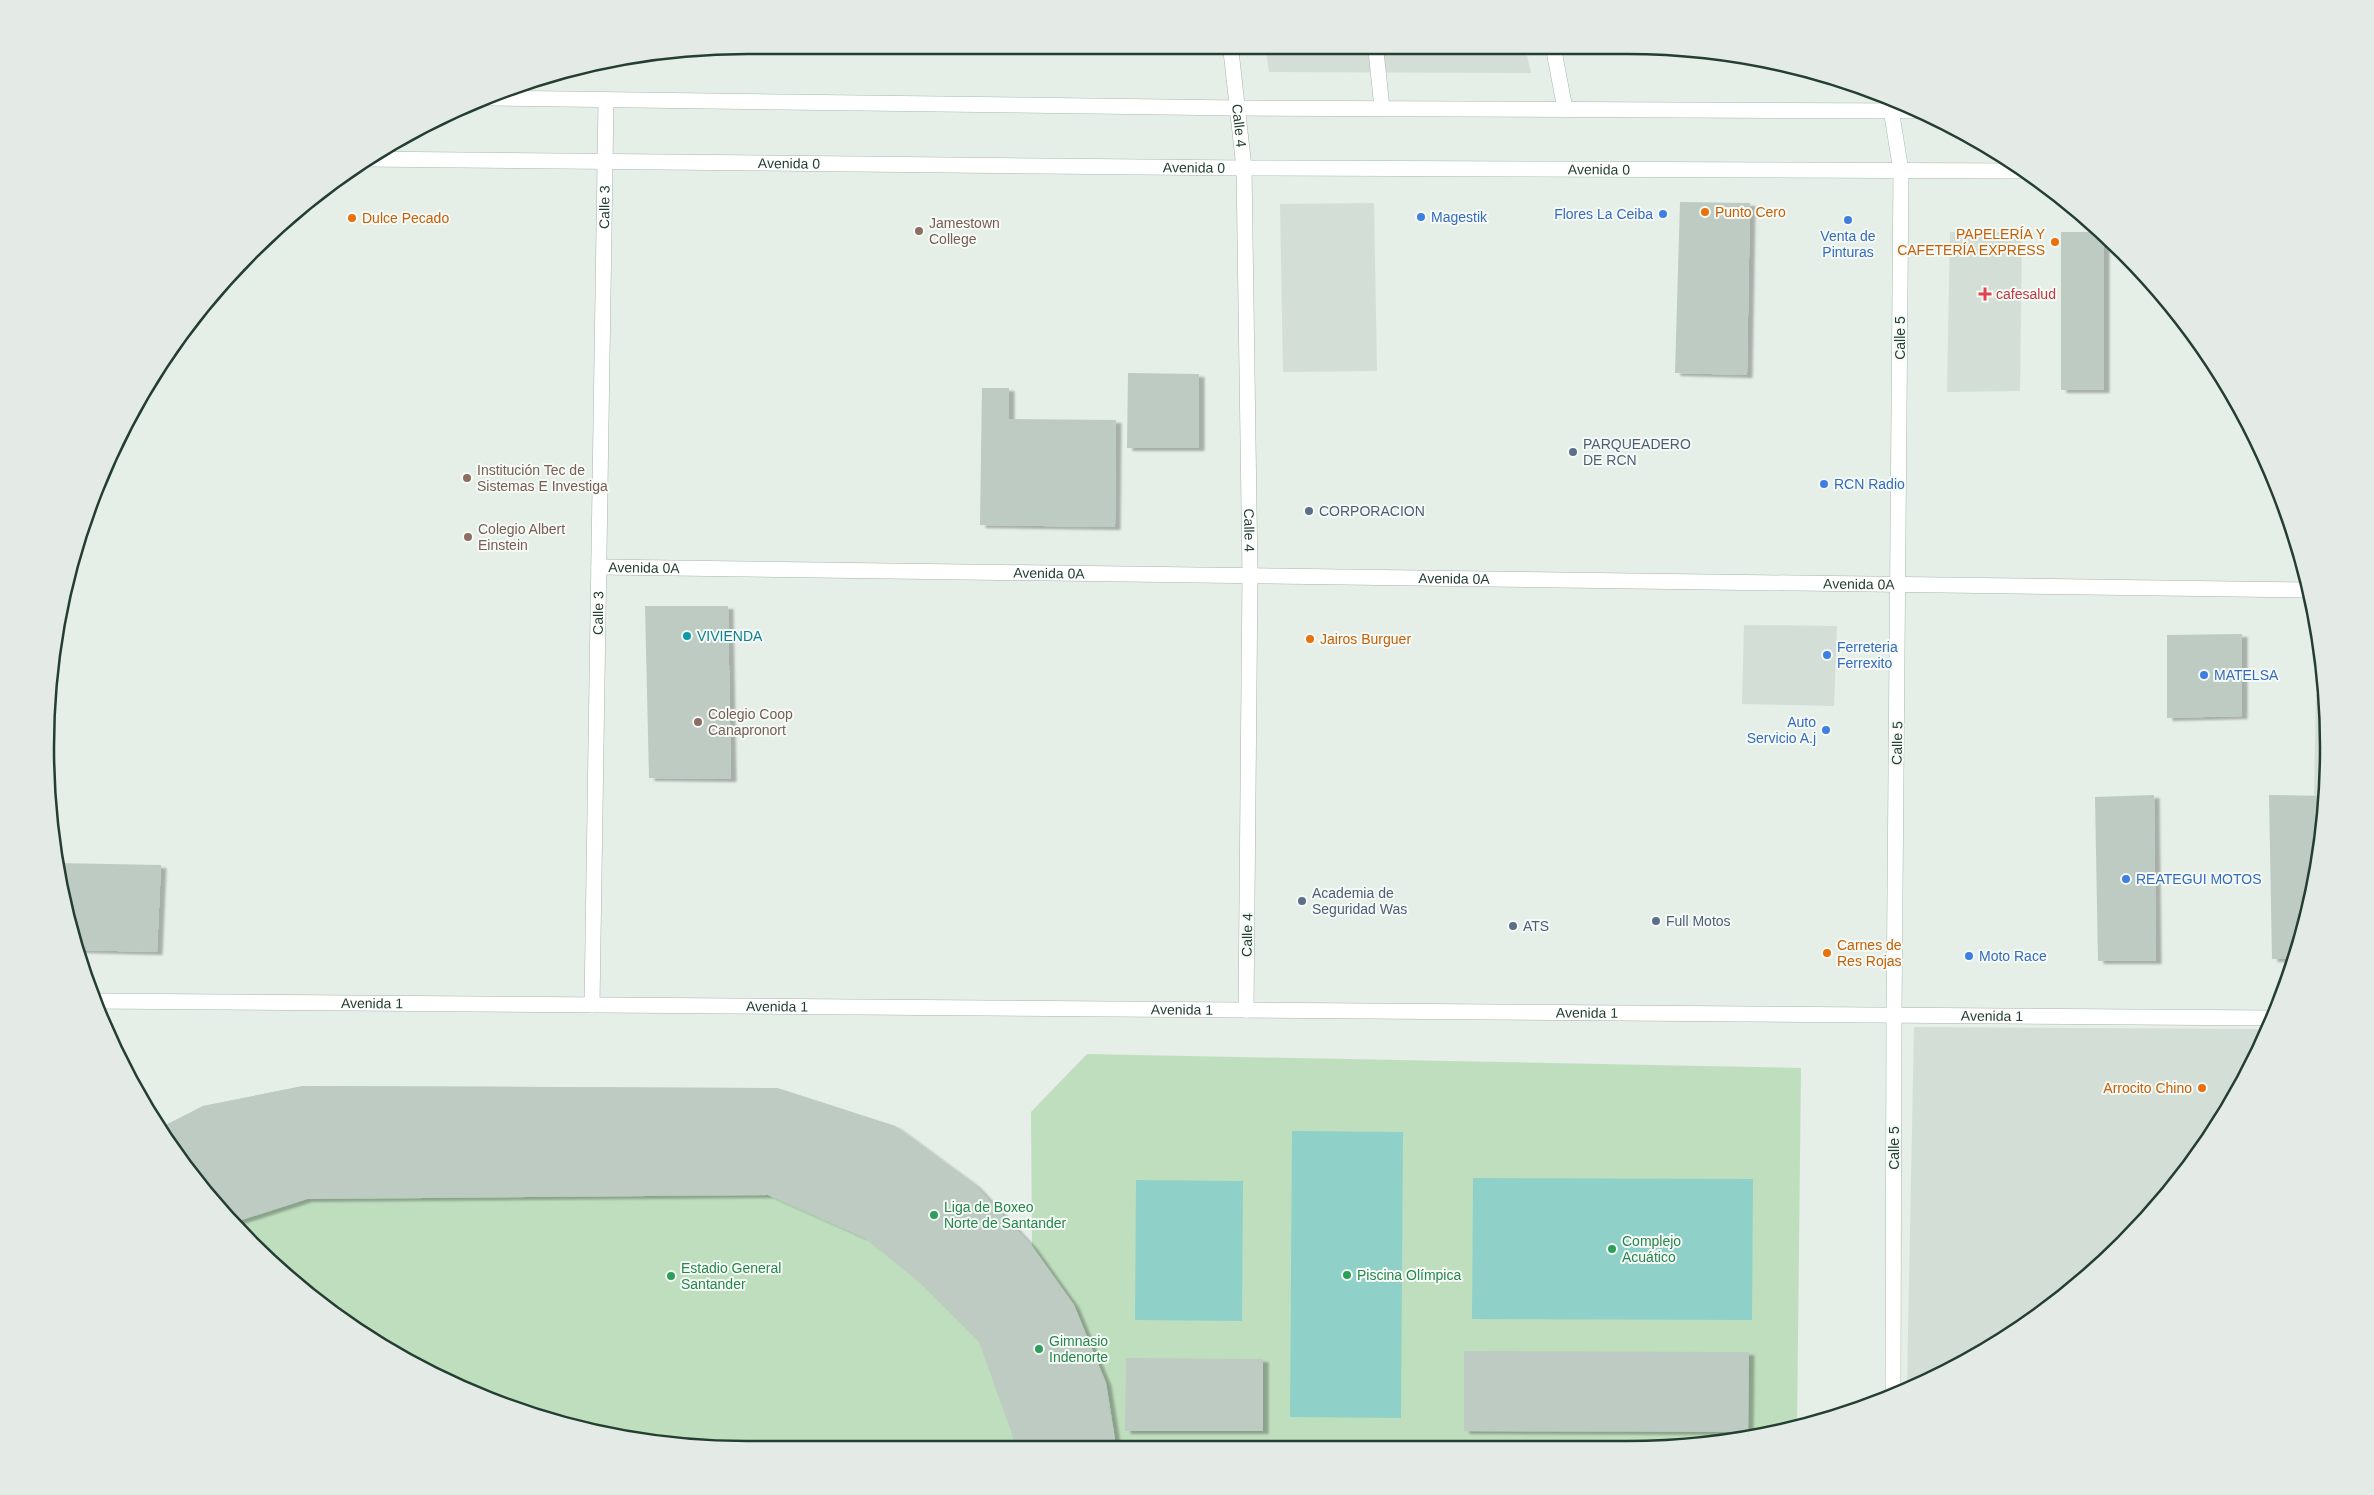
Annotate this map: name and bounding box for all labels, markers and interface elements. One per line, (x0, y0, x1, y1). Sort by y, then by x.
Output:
street label: Calle 4 (1229, 103, 1250, 148)
street label: Avenida 0 (758, 155, 820, 172)
street label: Avenida 0 (1163, 159, 1225, 176)
street label: Avenida 0 (1568, 161, 1630, 177)
street label: Calle 3 (596, 185, 613, 229)
place label: Punto Cero (1715, 204, 1786, 220)
place label: Flores La Ceiba (1554, 206, 1653, 222)
marker: Punto Cero (1699, 206, 1711, 218)
marker: Flores La Ceiba (1657, 208, 1669, 220)
place label: Magestik (1431, 209, 1488, 225)
place label: Dulce Pecado (362, 210, 449, 226)
marker: Magestik (1415, 211, 1427, 223)
marker: Dulce Pecado (346, 212, 358, 224)
marker: Venta de Pinturas (1842, 214, 1854, 226)
place label: Jamestown College (929, 215, 1000, 247)
marker: Jamestown College (913, 225, 925, 237)
place label: PAPELERÍA Y CAFETERÍA EXPRESS (1897, 226, 2046, 258)
place label: Venta de Pinturas (1820, 228, 1876, 260)
marker: PAPELERÍA Y CAFETERÍA EXPRESS (2049, 236, 2061, 248)
place label: cafesalud (1996, 286, 2056, 302)
marker: cafesalud (1978, 287, 1992, 301)
street label: Calle 5 (1892, 316, 1908, 360)
place label: PARQUEADERO DE RCN (1583, 436, 1691, 468)
marker: PARQUEADERO DE RCN (1567, 446, 1579, 458)
place label: Institución Tec de Sistemas E Investiga (477, 462, 608, 494)
marker: Institución Tec de Sistemas E Investiga (461, 472, 473, 484)
place label: RCN Radio (1834, 476, 1905, 492)
marker: RCN Radio (1818, 478, 1830, 490)
place label: CORPORACION (1319, 503, 1425, 519)
marker: CORPORACION (1303, 505, 1315, 517)
street label: Calle 4 (1241, 508, 1258, 552)
place label: Colegio Albert Einstein (478, 521, 565, 553)
marker: Colegio Albert Einstein (462, 531, 474, 543)
street label: Avenida 0A (608, 559, 680, 576)
street label: Avenida 0A (1013, 565, 1085, 582)
street label: Avenida 0A (1418, 570, 1490, 587)
street label: Avenida 0A (1823, 575, 1895, 592)
street label: Calle 3 (590, 591, 606, 635)
place label: VIVIENDA (697, 628, 763, 644)
marker: VIVIENDA (681, 630, 693, 642)
place label: Jairos Burguer (1320, 631, 1411, 647)
marker: Jairos Burguer (1304, 633, 1316, 645)
place label: Ferreteria Ferrexito (1837, 639, 1898, 671)
marker: Ferreteria Ferrexito (1821, 649, 1833, 661)
place label: MATELSA (2214, 667, 2279, 683)
marker: MATELSA (2198, 669, 2210, 681)
place label: Colegio Coop Canapronort (708, 706, 793, 738)
place label: Auto Servicio A.j (1747, 714, 1816, 746)
marker: Colegio Coop Canapronort (692, 716, 704, 728)
street label: Calle 5 (1889, 721, 1905, 765)
marker: Auto Servicio A.j (1820, 724, 1832, 736)
place label: REATEGUI MOTOS (2136, 871, 2262, 887)
marker: REATEGUI MOTOS (2120, 873, 2132, 885)
place label: Academia de Seguridad Was (1312, 885, 1407, 917)
marker: Academia de Seguridad Was (1296, 895, 1308, 907)
street label: Calle 4 (1239, 913, 1255, 957)
place label: Full Motos (1666, 913, 1731, 929)
marker: Full Motos (1650, 915, 1662, 927)
place label: ATS (1523, 918, 1549, 934)
marker: ATS (1507, 920, 1519, 932)
place label: Carnes de Res Rojas (1837, 937, 1902, 969)
marker: Carnes de Res Rojas (1821, 947, 1833, 959)
place label: Moto Race (1979, 948, 2047, 964)
marker: Moto Race (1963, 950, 1975, 962)
street label: Avenida 1 (341, 995, 403, 1011)
street label: Avenida 1 (746, 998, 808, 1015)
street label: Avenida 1 (1151, 1001, 1213, 1018)
street label: Avenida 1 (1556, 1004, 1618, 1021)
street label: Avenida 1 (1961, 1008, 2023, 1024)
place label: Arrocito Chino (2103, 1080, 2192, 1096)
marker: Arrocito Chino (2196, 1082, 2208, 1094)
street label: Calle 5 (1886, 1126, 1902, 1170)
place label: Liga de Boxeo Norte de Santander (944, 1199, 1067, 1231)
marker: Liga de Boxeo Norte de Santander (928, 1209, 940, 1221)
place label: Complejo Acuático (1622, 1233, 1681, 1265)
marker: Complejo Acuático (1606, 1243, 1618, 1255)
place label: Estadio General Santander (681, 1260, 781, 1292)
place label: Piscina Olímpica (1357, 1267, 1461, 1283)
marker: Piscina Olímpica (1341, 1269, 1353, 1281)
marker: Estadio General Santander (665, 1270, 677, 1282)
place label: Gimnasio Indenorte (1049, 1333, 1108, 1365)
marker: Gimnasio Indenorte (1033, 1343, 1045, 1355)

